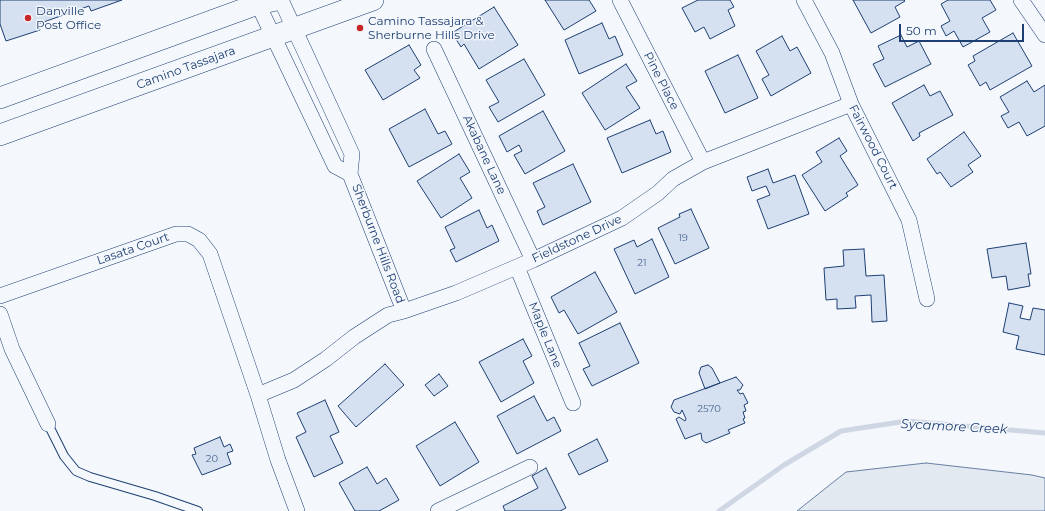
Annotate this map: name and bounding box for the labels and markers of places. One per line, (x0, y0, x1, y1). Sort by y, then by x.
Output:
place label: Danville Post Office (36, 4, 101, 32)
marker: Danville Post Office (23, 13, 33, 23)
place label: Camino Tassajara & Sherburne Hills Drive (368, 14, 495, 42)
marker: Camino Tassajara & Sherburne Hills Drive (355, 23, 365, 33)

